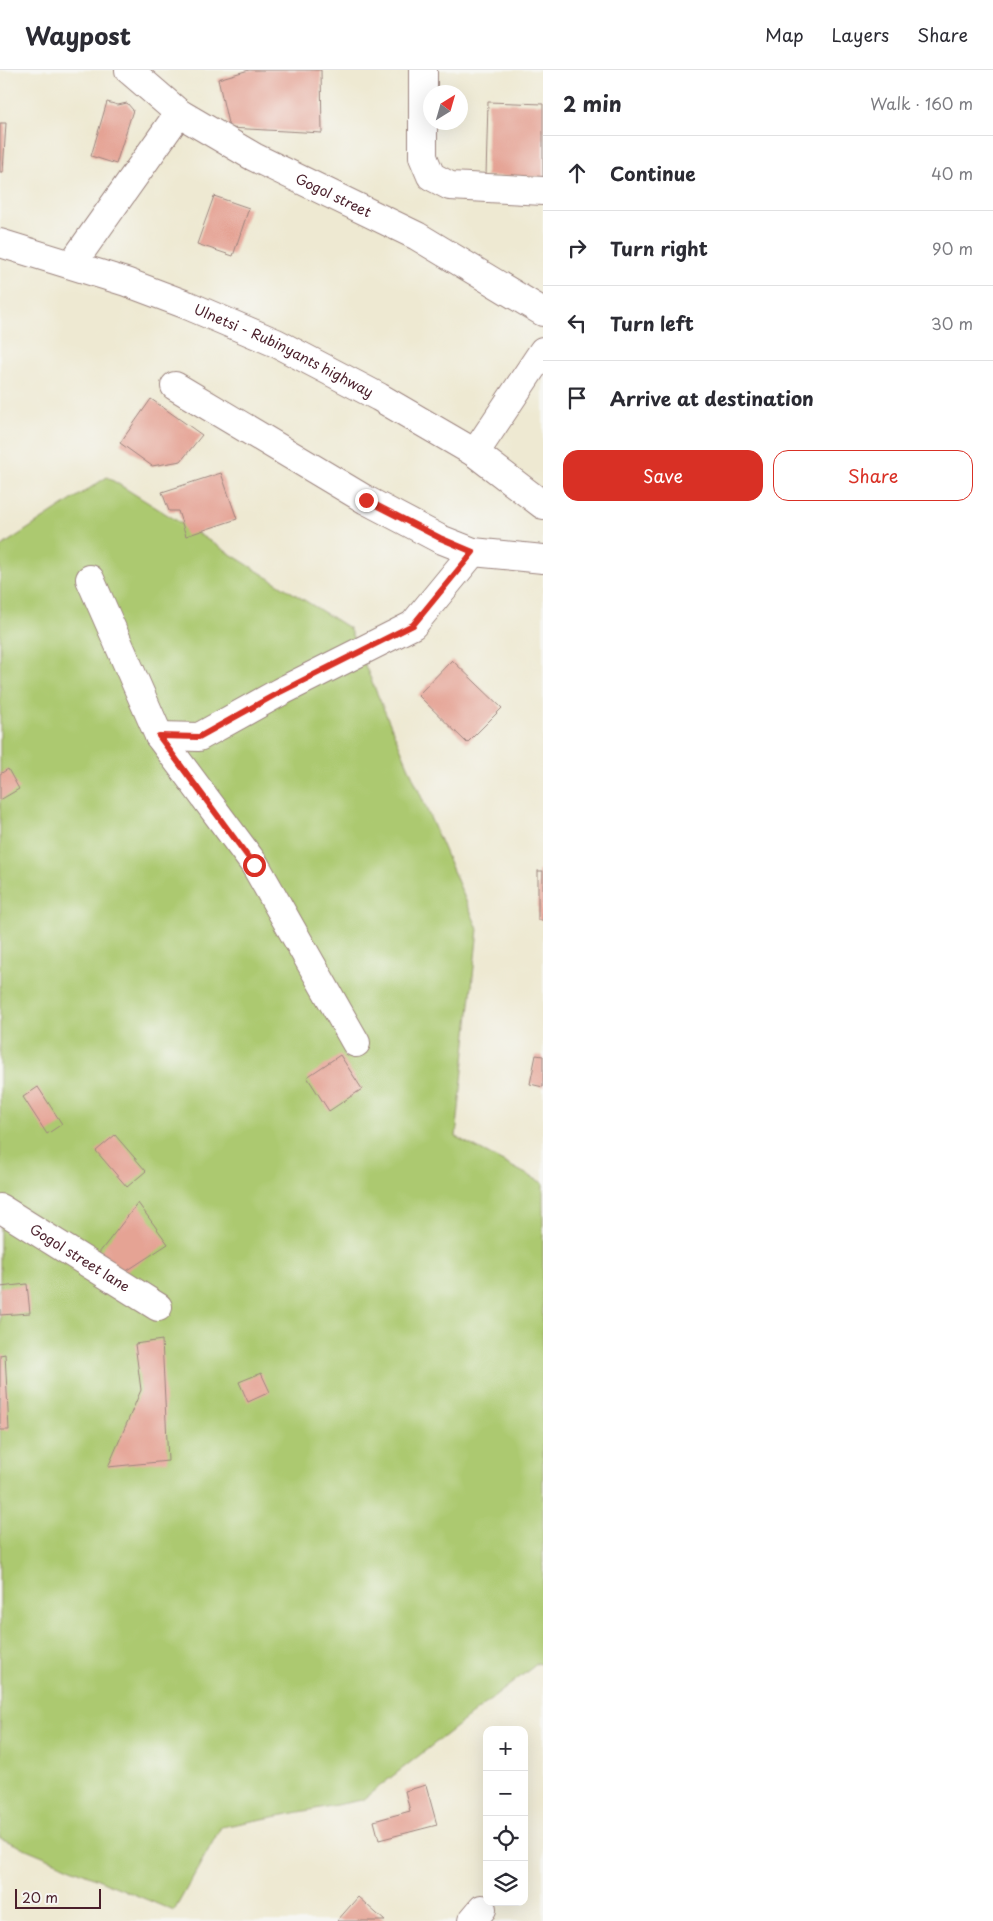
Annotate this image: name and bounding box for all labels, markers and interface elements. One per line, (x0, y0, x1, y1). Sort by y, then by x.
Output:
text: Waypost (25, 17, 131, 53)
text: Map (765, 21, 804, 48)
text: Layers (832, 21, 889, 48)
text: Share (917, 21, 968, 48)
north arrow (423, 85, 468, 130)
text: 2 min (563, 87, 622, 119)
text: Walk · 160 m (870, 91, 973, 115)
icon: ahead (563, 159, 591, 187)
text: Continue (610, 159, 696, 187)
text: 40 m (931, 161, 973, 185)
street label: Gogol street (292, 168, 375, 222)
icon: right (563, 234, 591, 262)
text: Turn right (610, 234, 708, 262)
text: 90 m (932, 236, 973, 260)
street label: Ulnetsi - Rubinyants highway (191, 298, 377, 402)
icon: left (563, 309, 591, 337)
text: Turn left (610, 309, 694, 337)
text: 30 m (931, 311, 973, 335)
icon: arrive (563, 384, 591, 412)
text: Arrive at destination (610, 384, 814, 412)
button: Save (563, 450, 763, 501)
button: Share (773, 450, 973, 501)
route end (355, 489, 378, 512)
route start (243, 854, 266, 877)
street label: Gogol street lane (26, 1218, 134, 1297)
map controls (483, 1726, 528, 1906)
button: + (483, 1726, 528, 1771)
button: − (483, 1771, 528, 1816)
button: locate (483, 1816, 528, 1861)
button: layers (483, 1861, 528, 1906)
scale bar (15, 1886, 101, 1909)
text: 20 m (22, 1887, 58, 1908)

